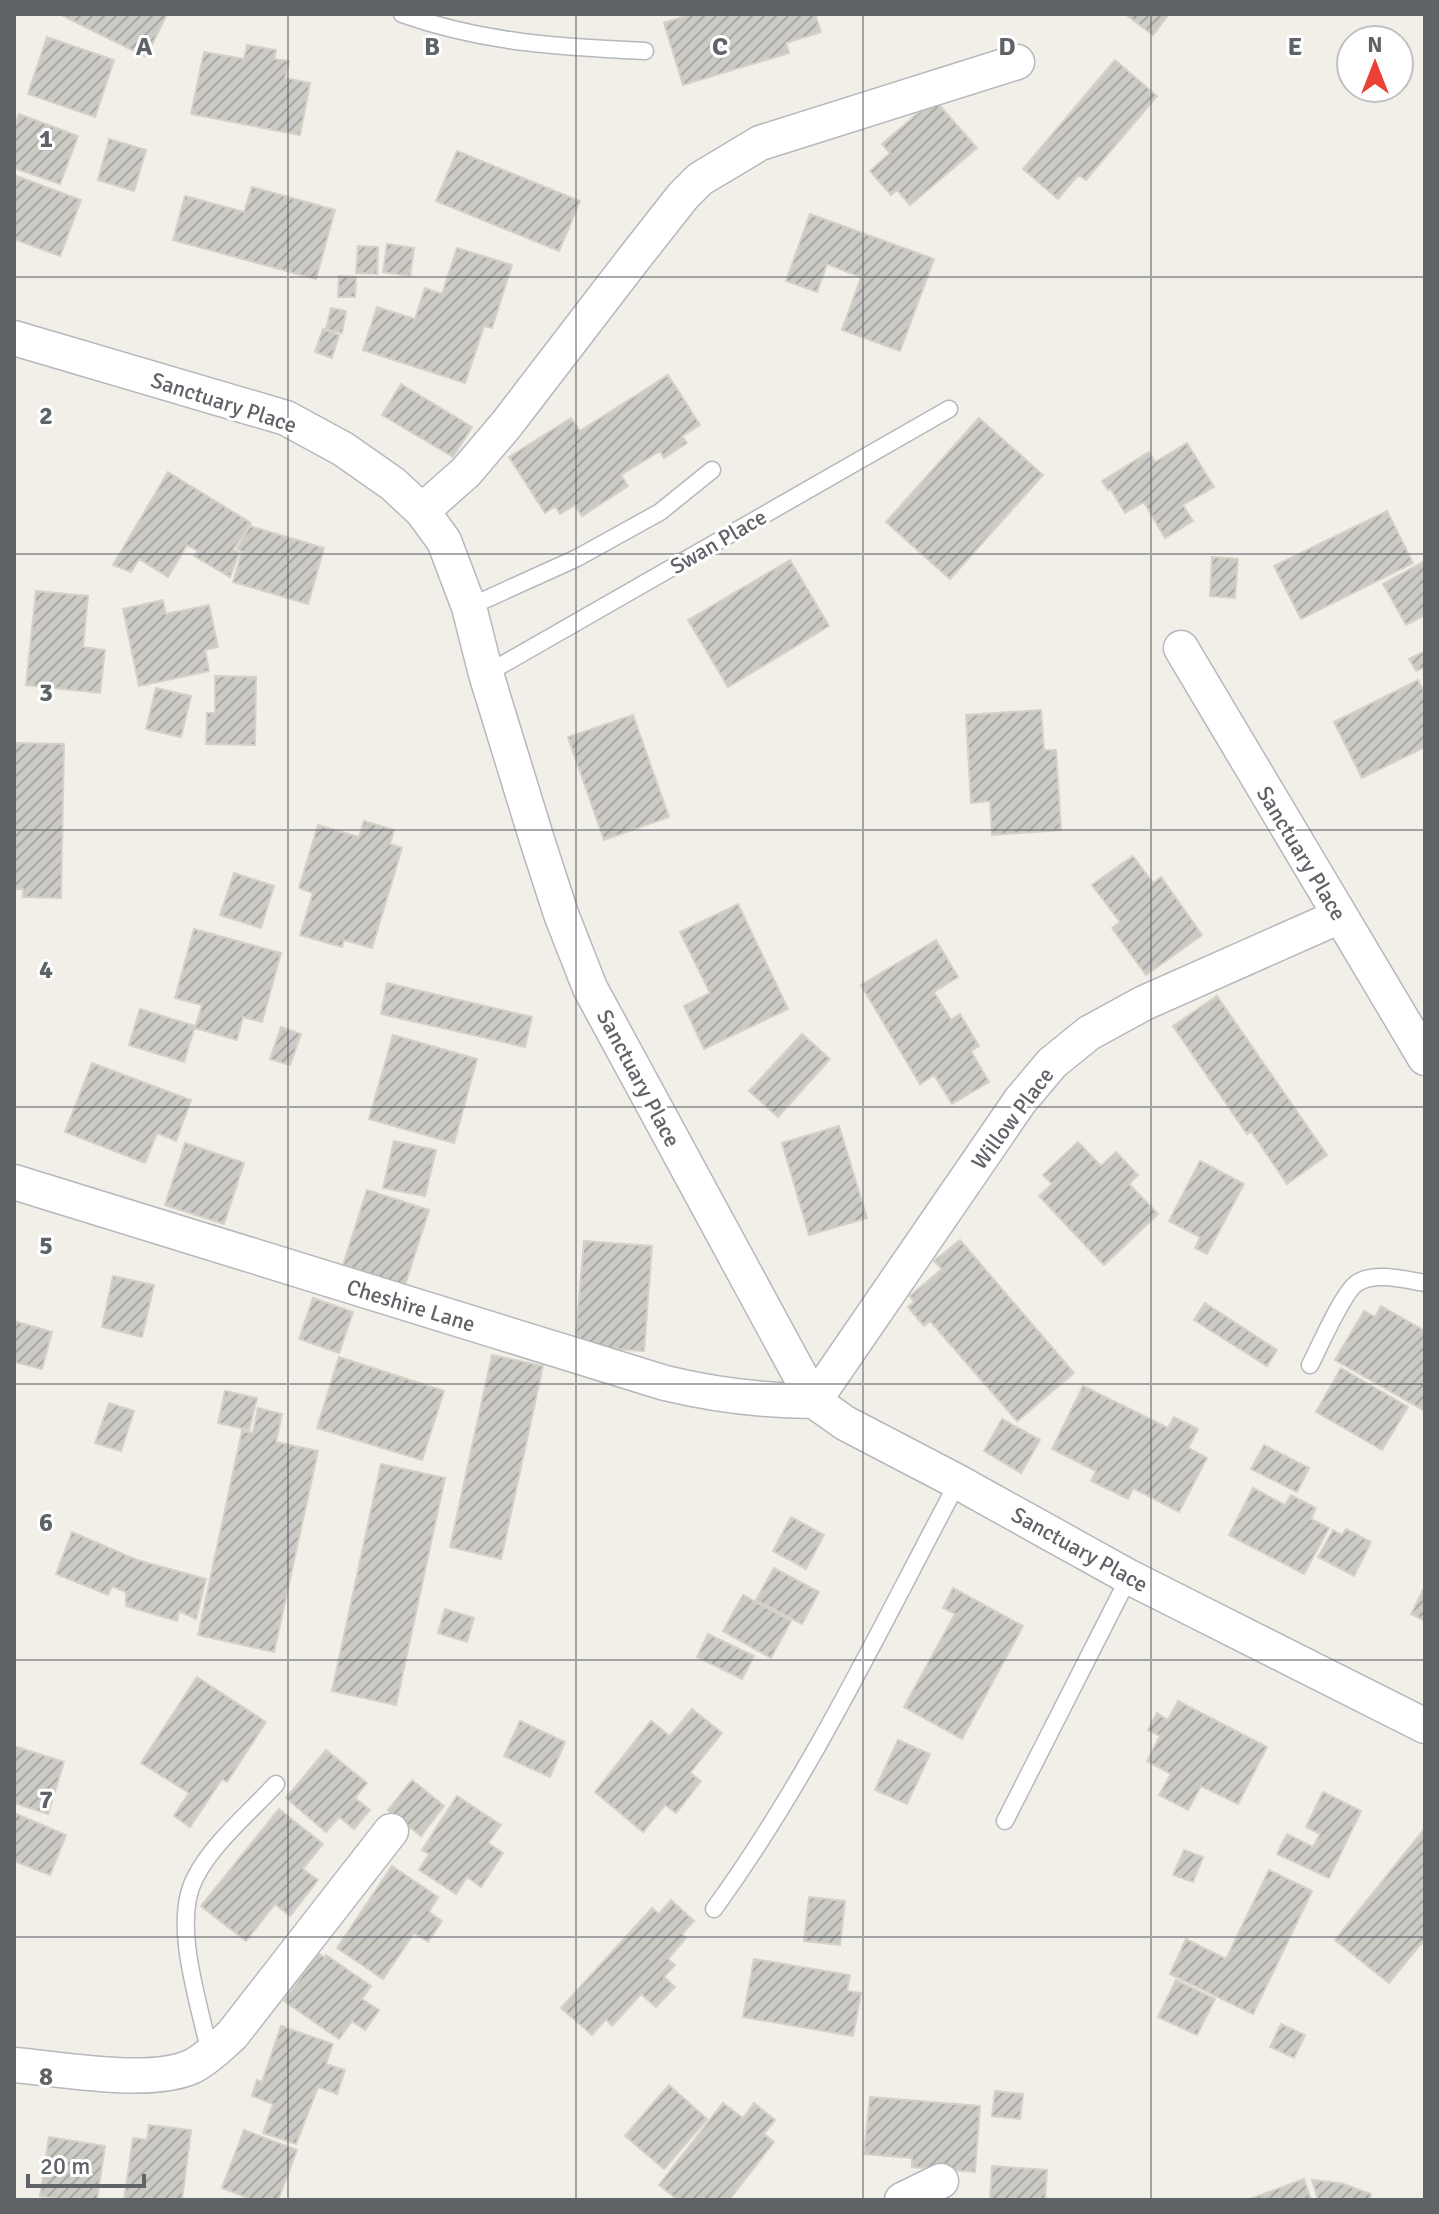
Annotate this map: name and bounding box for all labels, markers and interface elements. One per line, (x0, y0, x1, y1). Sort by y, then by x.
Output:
north arrow (1335, 24, 1415, 104)
text: A (136, 31, 153, 63)
text: B (424, 31, 440, 63)
text: C (712, 31, 728, 63)
text: D (998, 31, 1016, 63)
text: E (1288, 31, 1302, 63)
text: N (1367, 31, 1383, 58)
text: 1 (39, 123, 53, 155)
street label: Sanctuary Place (148, 366, 300, 439)
text: 2 (39, 400, 53, 432)
street label: Swan Place (665, 503, 771, 580)
text: 3 (39, 677, 53, 709)
street label: Sanctuary Place (1251, 781, 1352, 925)
text: 4 (39, 954, 53, 986)
street label: Sanctuary Place (591, 1005, 686, 1152)
street label: Willow Place (965, 1062, 1059, 1174)
text: 5 (39, 1230, 53, 1262)
street label: Cheshire Lane (343, 1273, 478, 1338)
street label: Sanctuary Place (1007, 1501, 1153, 1598)
text: 6 (39, 1507, 53, 1539)
text: 7 (39, 1784, 53, 1816)
text: 8 (39, 2061, 53, 2093)
scale bar (28, 2138, 144, 2188)
text: 20 m (40, 2151, 90, 2181)

